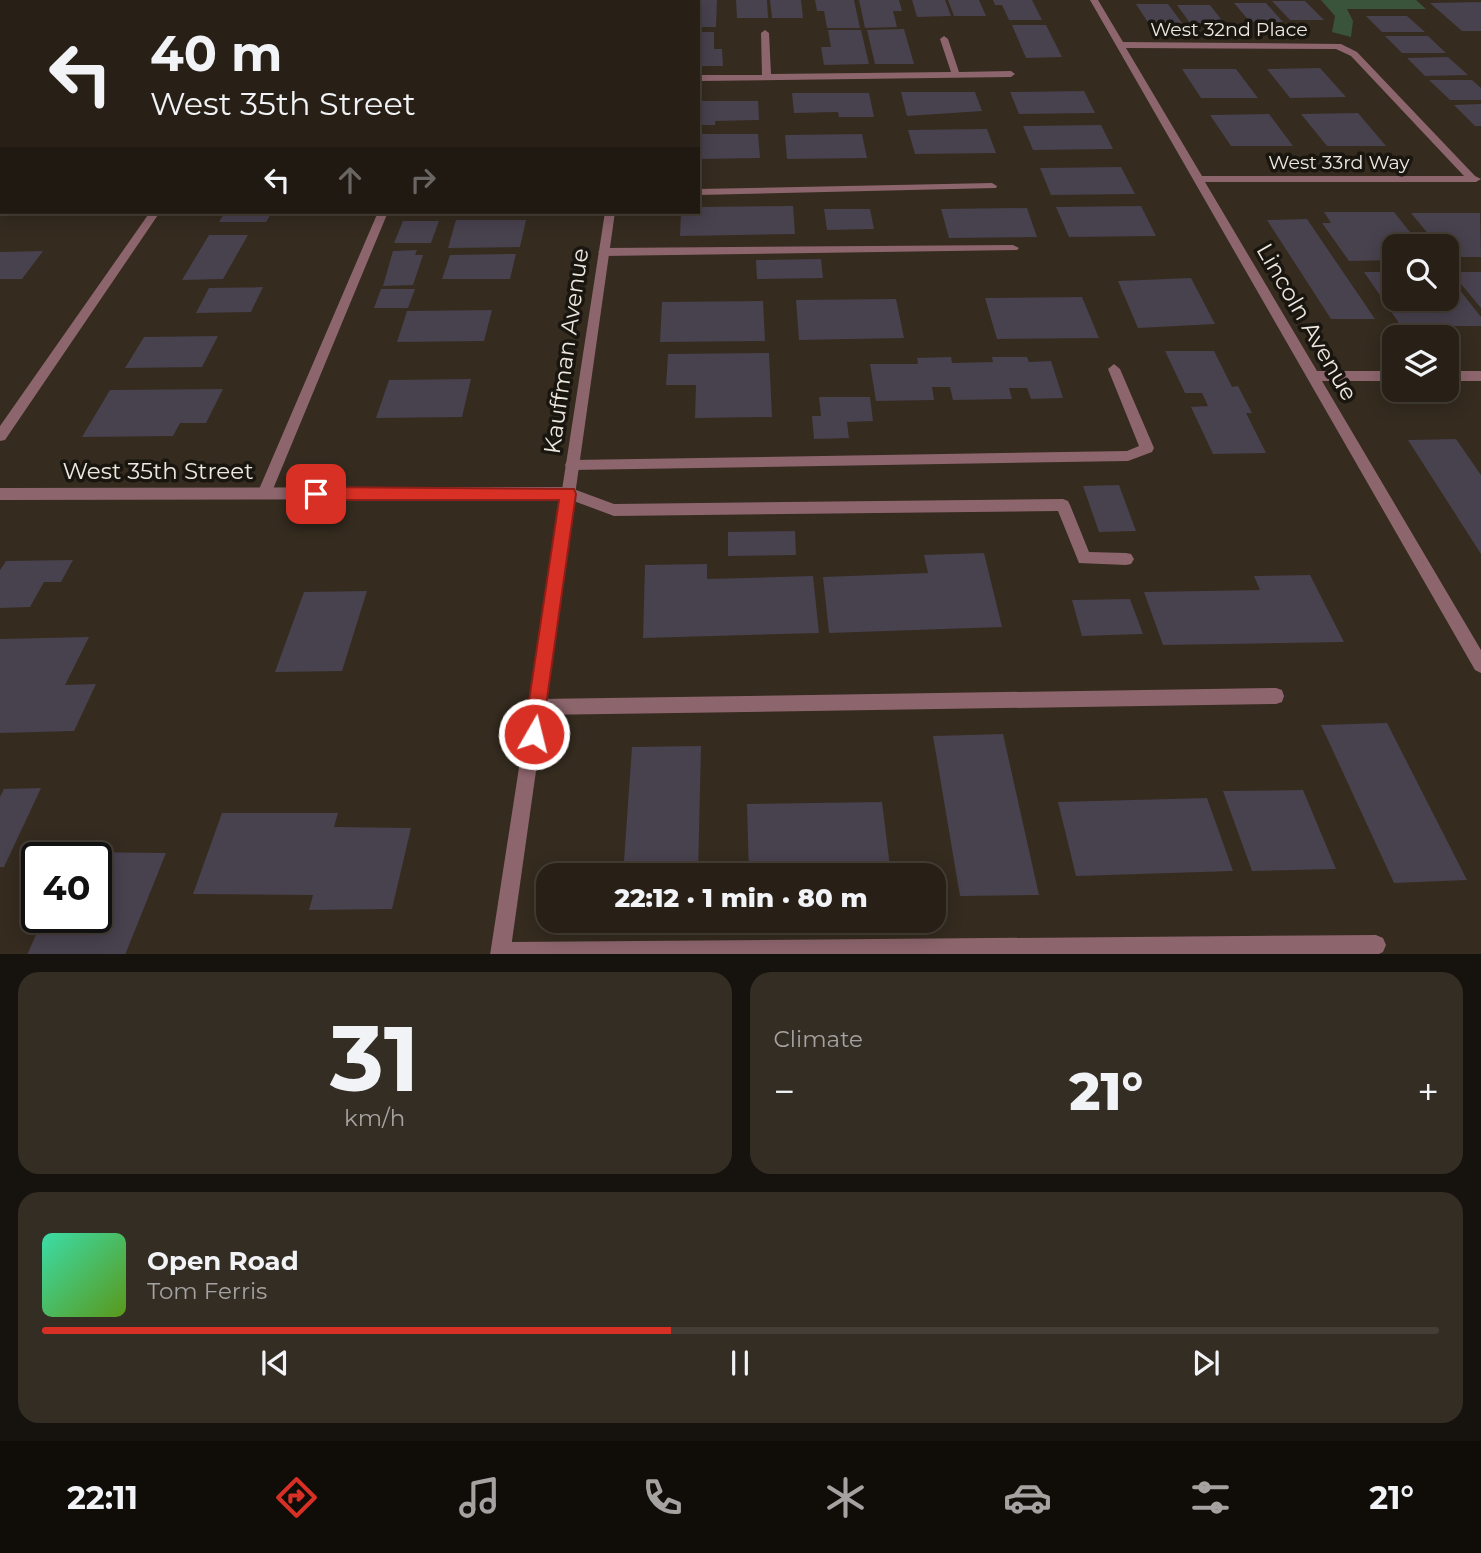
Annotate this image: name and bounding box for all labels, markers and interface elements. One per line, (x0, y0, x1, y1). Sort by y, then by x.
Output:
street label: West 32nd Place (1150, 18, 1308, 41)
text: 40 m (150, 24, 282, 83)
icon: left (35, 28, 126, 119)
text: West 35th Street (150, 84, 416, 123)
street label: West 33rd Way (1268, 151, 1410, 174)
icon: left (258, 161, 296, 199)
icon: ahead (331, 161, 369, 199)
icon: right (404, 161, 442, 199)
map controls (1382, 234, 1459, 402)
button: search (1382, 234, 1459, 311)
street label: Lincoln Avenue (1251, 238, 1363, 406)
street label: Kauffman Avenue (538, 247, 594, 455)
button: layers (1382, 325, 1459, 402)
street label: West 35th Street (63, 457, 253, 485)
pin (286, 464, 346, 524)
icon: arrive (297, 475, 335, 513)
position arrow (497, 697, 571, 771)
speed limit sign: 40 (21, 842, 112, 933)
text: 22:12 · 1 min · 80 m (614, 882, 868, 914)
text: 31 (330, 1003, 420, 1114)
text: Climate (774, 1025, 863, 1053)
text: 21° (1069, 1060, 1143, 1123)
text: − (774, 1068, 795, 1115)
text: + (1417, 1068, 1439, 1115)
text: km/h (344, 1104, 405, 1132)
text: Open Road (147, 1245, 299, 1277)
text: Tom Ferris (147, 1277, 267, 1305)
icon: previous (256, 1344, 294, 1382)
icon: pause (721, 1344, 759, 1382)
icon: next (1187, 1344, 1225, 1382)
icon: directions (272, 1473, 321, 1522)
icon: music (455, 1473, 504, 1522)
icon: phone (638, 1473, 687, 1522)
icon: climate (821, 1473, 870, 1522)
icon: car (1003, 1473, 1052, 1522)
icon: filters (1186, 1473, 1235, 1522)
text: 22:11 (67, 1478, 138, 1517)
text: 21° (1369, 1478, 1414, 1517)

